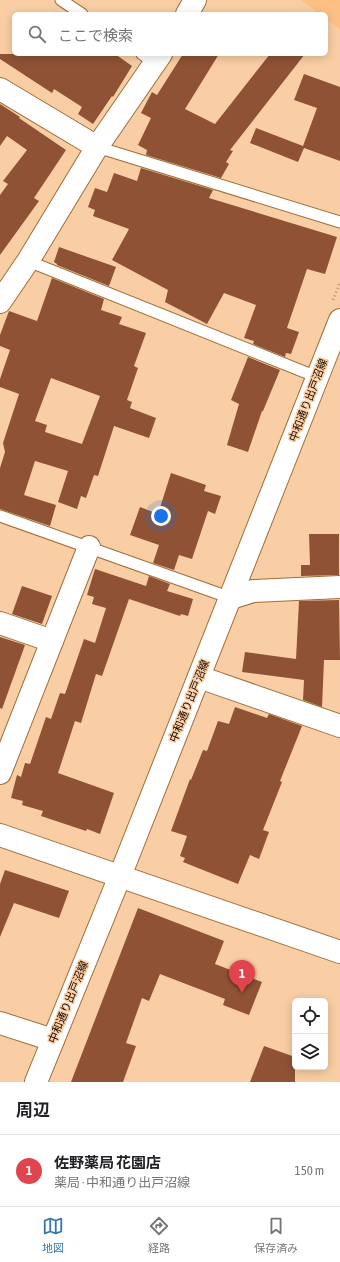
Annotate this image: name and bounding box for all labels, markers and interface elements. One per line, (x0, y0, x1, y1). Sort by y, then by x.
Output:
search box (12, 12, 328, 56)
icon: search (26, 23, 48, 45)
text: ここで検索 (58, 27, 133, 44)
street label: 中和通り出戸沼線 (287, 357, 329, 443)
your location (151, 506, 171, 526)
street label: 中和通り出戸沼線 (167, 658, 211, 744)
street label: 中和通り出戸沼線 (46, 959, 90, 1045)
pin: 1 (229, 960, 255, 993)
map controls (292, 998, 328, 1070)
button: locate (292, 998, 328, 1034)
button: layers (292, 1034, 328, 1070)
text: 周辺 (16, 1100, 50, 1120)
text: 佐野薬局 花園店 (54, 1154, 161, 1171)
text: 1 (26, 1163, 32, 1178)
text: 150 m (295, 1163, 324, 1178)
text: 薬局 · 中和通り出戸沼線 (54, 1175, 190, 1190)
tab: 地図 (42, 1215, 64, 1255)
tab: 経路 (148, 1215, 170, 1255)
tab: 保存済み (254, 1215, 298, 1255)

